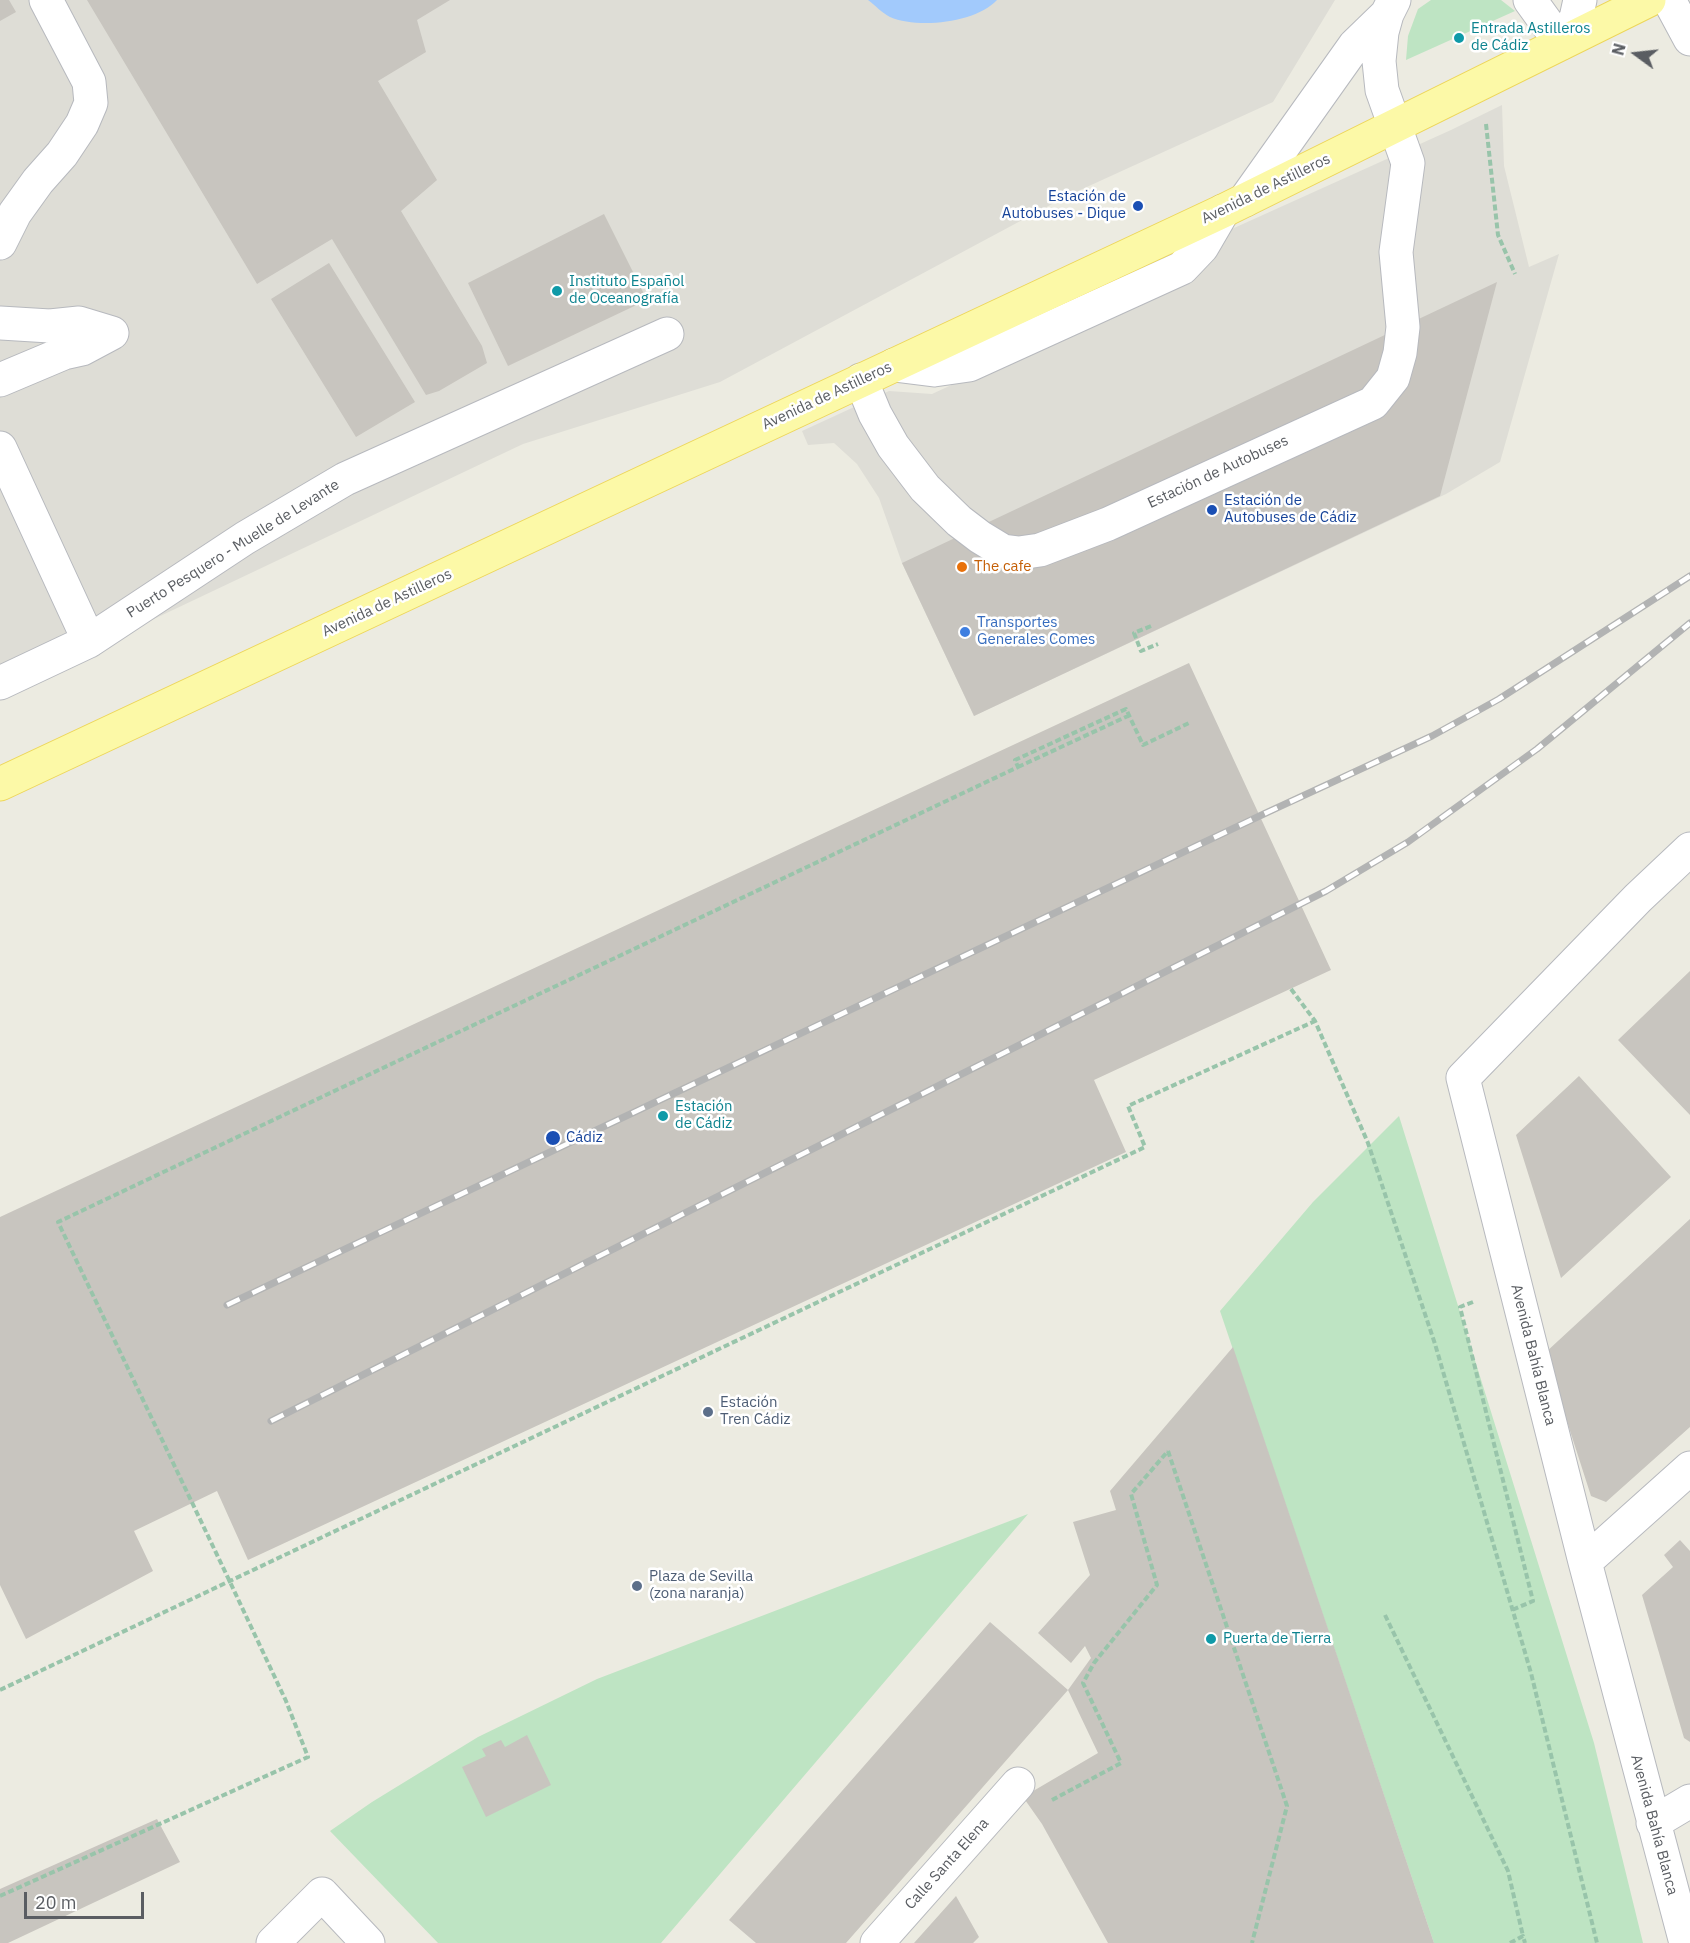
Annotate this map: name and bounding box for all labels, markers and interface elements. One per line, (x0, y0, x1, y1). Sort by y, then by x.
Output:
place label: Entrada Astilleros de Cádiz (1471, 20, 1591, 55)
north arrow (1606, 24, 1666, 84)
marker: Entrada Astilleros de Cádiz (1452, 31, 1466, 45)
text: N (1607, 41, 1630, 58)
street label: Avenida de Astilleros (1199, 150, 1333, 228)
place label: Estación de Autobuses - Dique (1002, 188, 1126, 223)
marker: Estación de Autobuses - Dique (1131, 199, 1145, 213)
place label: Instituto Español de Oceanografía (569, 273, 684, 308)
marker: Instituto Español de Oceanografía (550, 284, 564, 298)
street label: Avenida de Astilleros (759, 358, 895, 434)
street label: Estación de Autobuses (1145, 431, 1291, 513)
street label: Puerto Pesquero - Muelle de Levante (123, 476, 343, 622)
place label: Estación de Autobuses de Cádiz (1224, 492, 1357, 527)
marker: Estación de Autobuses de Cádiz (1205, 503, 1219, 517)
place label: The cafe (974, 558, 1031, 576)
marker: The cafe (955, 560, 969, 574)
street label: Avenida de Astilleros (319, 565, 455, 641)
place label: Transportes Generales Comes (977, 614, 1095, 649)
marker: Transportes Generales Comes (958, 625, 972, 639)
place label: Estación de Cádiz (675, 1098, 732, 1133)
marker: Estación de Cádiz (656, 1109, 670, 1123)
marker: Cádiz (544, 1129, 562, 1147)
place label: Cádiz (566, 1129, 603, 1147)
street label: Avenida Bahía Blanca (1507, 1283, 1559, 1427)
place label: Estación Tren Cádiz (720, 1394, 790, 1429)
marker: Estación Tren Cádiz (701, 1405, 715, 1419)
place label: Plaza de Sevilla (zona naranja) (649, 1568, 753, 1603)
marker: Plaza de Sevilla (zona naranja) (630, 1579, 644, 1593)
place label: Puerta de Tierra (1223, 1630, 1331, 1648)
marker: Puerta de Tierra (1204, 1632, 1218, 1646)
street label: Avenida Bahía Blanca (1627, 1753, 1681, 1897)
street label: Calle Santa Elena (901, 1815, 993, 1913)
scale bar (27, 1880, 147, 1918)
text: 20 m (35, 1891, 77, 1914)

